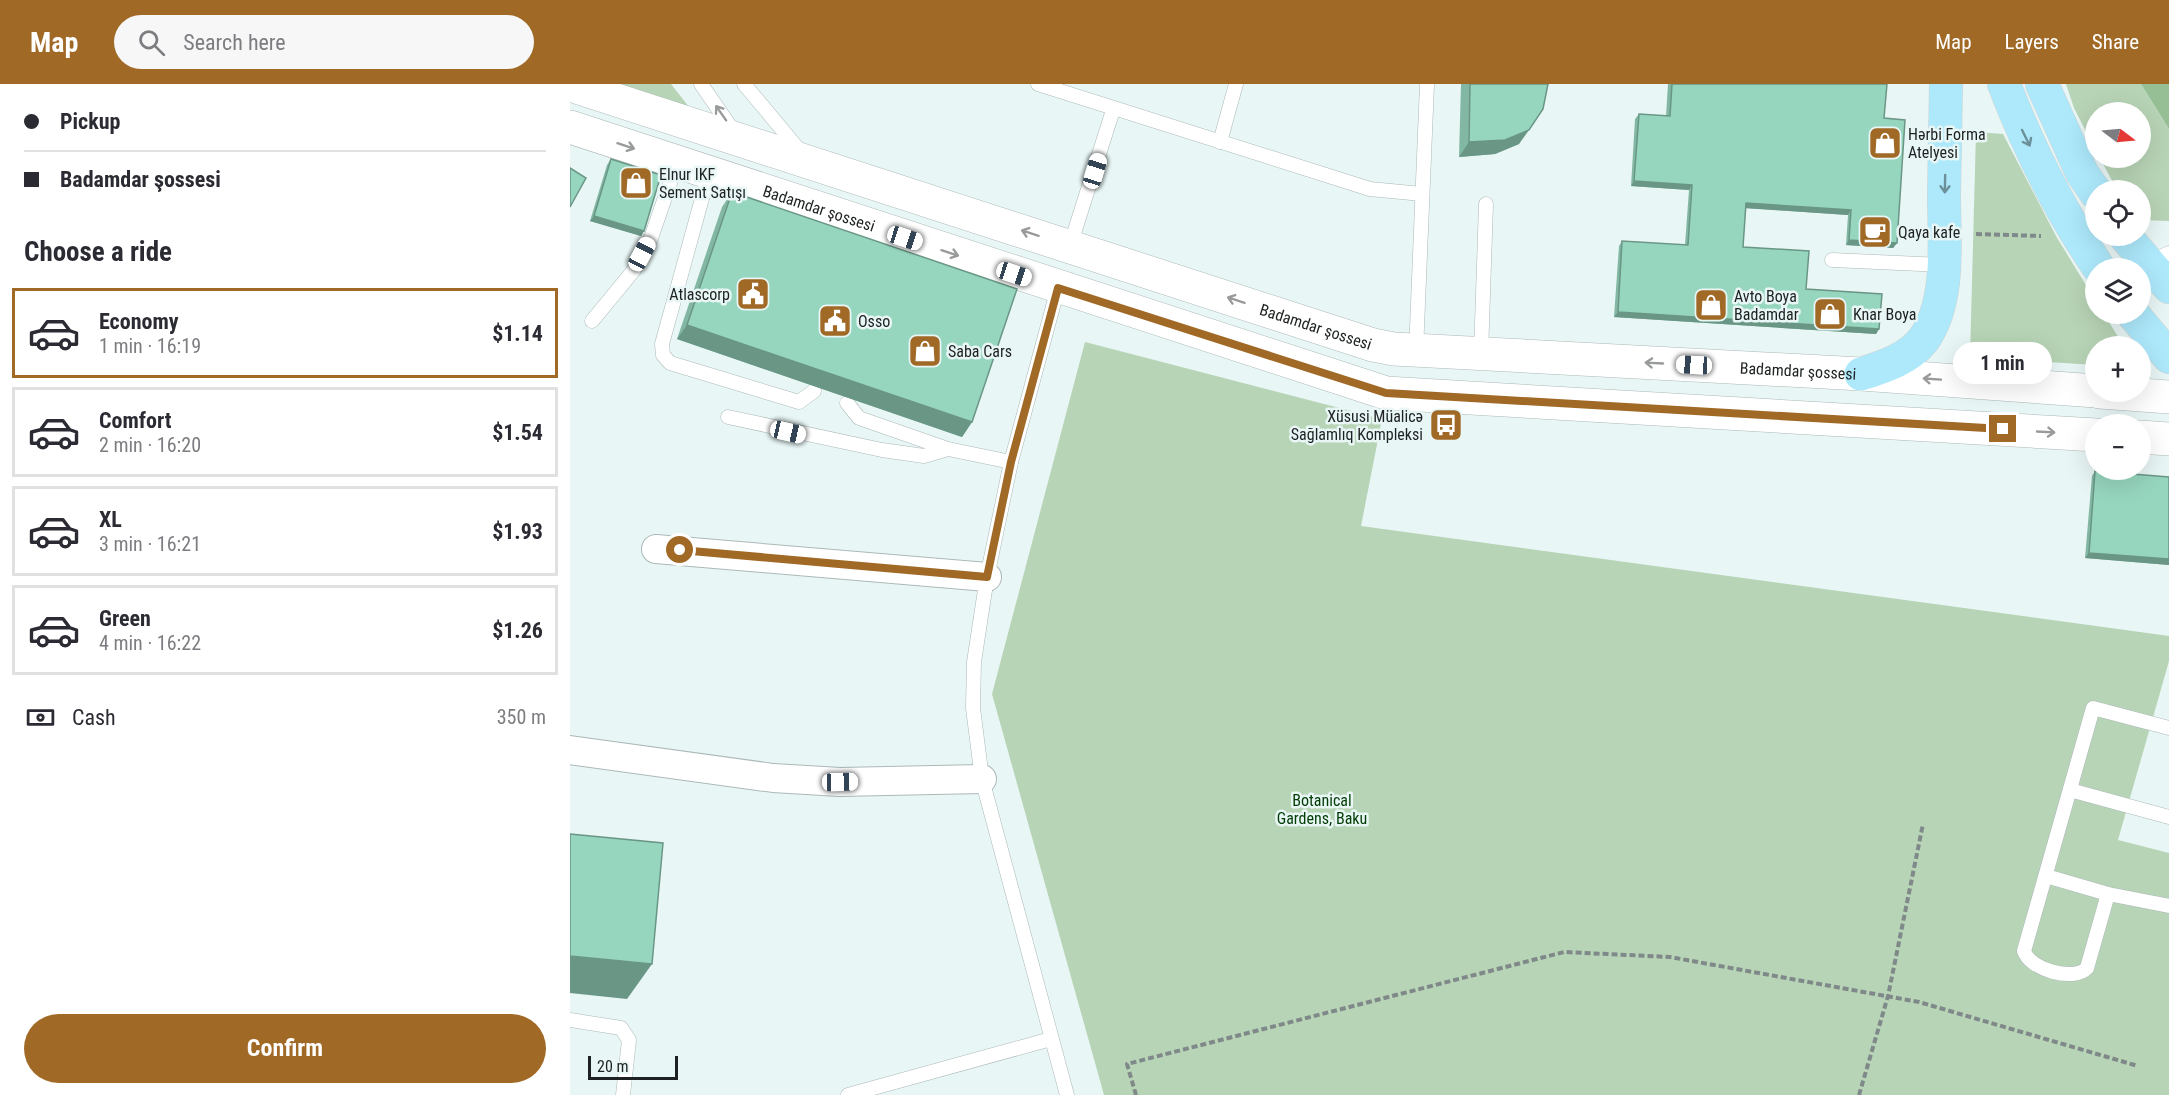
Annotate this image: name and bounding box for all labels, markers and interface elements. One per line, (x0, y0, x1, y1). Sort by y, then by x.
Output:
search box (114, 15, 534, 69)
text: Map (30, 26, 78, 59)
icon: search (135, 26, 168, 59)
text: Search here (183, 30, 286, 55)
text: Map (1935, 30, 1972, 54)
text: Layers (2005, 30, 2059, 54)
text: Share (2092, 30, 2139, 54)
north arrow (2085, 102, 2151, 168)
map controls (2085, 102, 2151, 480)
one-way arrow (715, 105, 727, 121)
text: Pickup (60, 109, 120, 134)
shop icon: Hərbi Forma Atelyesi (1867, 125, 1903, 161)
place label: Hərbi Forma Atelyesi (1908, 125, 1986, 162)
one-way arrow (2021, 129, 2032, 147)
one-way arrow (616, 141, 635, 152)
car (1081, 151, 1109, 191)
shop icon: Elnur IKF Sement Satışı (618, 165, 654, 201)
place label: Elnur IKF Sement Satışı (659, 165, 746, 202)
text: Badamdar şossesi (60, 167, 221, 192)
one-way arrow (1939, 174, 1950, 194)
button: locate (2085, 180, 2151, 246)
street label: Badamdar şossesi (761, 182, 877, 236)
cafe icon: Qaya kafe (1857, 214, 1893, 250)
place label: Qaya kafe (1898, 223, 1960, 242)
car (885, 224, 925, 252)
one-way arrow (1021, 227, 1040, 238)
car (626, 234, 658, 274)
text: Choose a ride (24, 236, 172, 268)
one-way arrow (940, 248, 959, 259)
button: layers (2085, 258, 2151, 324)
car (994, 260, 1034, 288)
public building icon: Atlascorp (735, 276, 771, 312)
place label: Atlascorp (669, 285, 730, 304)
shop icon: Avto Boya Badamdar (1693, 287, 1729, 323)
place label: Avto Boya Badamdar (1734, 287, 1799, 324)
one-way arrow (1227, 294, 1246, 305)
shop icon: Knar Boya (1812, 296, 1848, 332)
street label: Badamdar şossesi (1257, 300, 1374, 354)
public building icon: Osso (817, 303, 853, 339)
place label: Knar Boya (1853, 305, 1916, 324)
icon: car (27, 306, 81, 360)
text: Economy (99, 309, 179, 334)
place label: Osso (858, 312, 890, 331)
text: $1.14 (492, 321, 543, 346)
shop icon: Saba Cars (907, 333, 943, 369)
text: 1 min · 16:19 (99, 334, 201, 358)
button: + (2085, 336, 2151, 402)
place label: Saba Cars (948, 342, 1012, 361)
callout: 1 min (1954, 342, 2052, 384)
text: 1 min (1980, 351, 2025, 375)
car (1676, 355, 1712, 375)
one-way arrow (1644, 358, 1664, 369)
street label: Badamdar şossesi (1739, 359, 1857, 384)
one-way arrow (1923, 373, 1943, 384)
icon: car (27, 405, 81, 459)
place label: Xüsusi Müalicə Sağlamlıq Kompleksi (1291, 407, 1423, 444)
bus stop icon: Xüsusi Müalicə Sağlamlıq Kompleksi (1428, 407, 1464, 443)
text: Comfort (99, 408, 172, 433)
button: − (2085, 414, 2151, 480)
route end (1989, 415, 2016, 442)
car (768, 419, 808, 445)
text: $1.54 (492, 420, 543, 445)
one-way arrow (2036, 426, 2056, 437)
text: 2 min · 16:20 (99, 433, 201, 457)
icon: car (27, 504, 81, 558)
text: XL (99, 507, 122, 532)
text: $1.93 (492, 519, 543, 544)
text: 3 min · 16:21 (99, 532, 201, 556)
route start (666, 536, 693, 563)
icon: car (27, 603, 81, 657)
text: Green (99, 606, 151, 631)
text: $1.26 (492, 618, 543, 643)
text: 4 min · 16:22 (99, 631, 201, 655)
icon: cash (24, 701, 57, 734)
text: Cash (72, 705, 116, 730)
text: 350 m (497, 705, 546, 729)
car (822, 773, 858, 791)
park label: Botanical Gardens, Baku (1277, 791, 1367, 828)
button: Confirm (24, 1014, 546, 1083)
scale bar (588, 1053, 678, 1080)
text: 20 m (597, 1057, 629, 1076)

